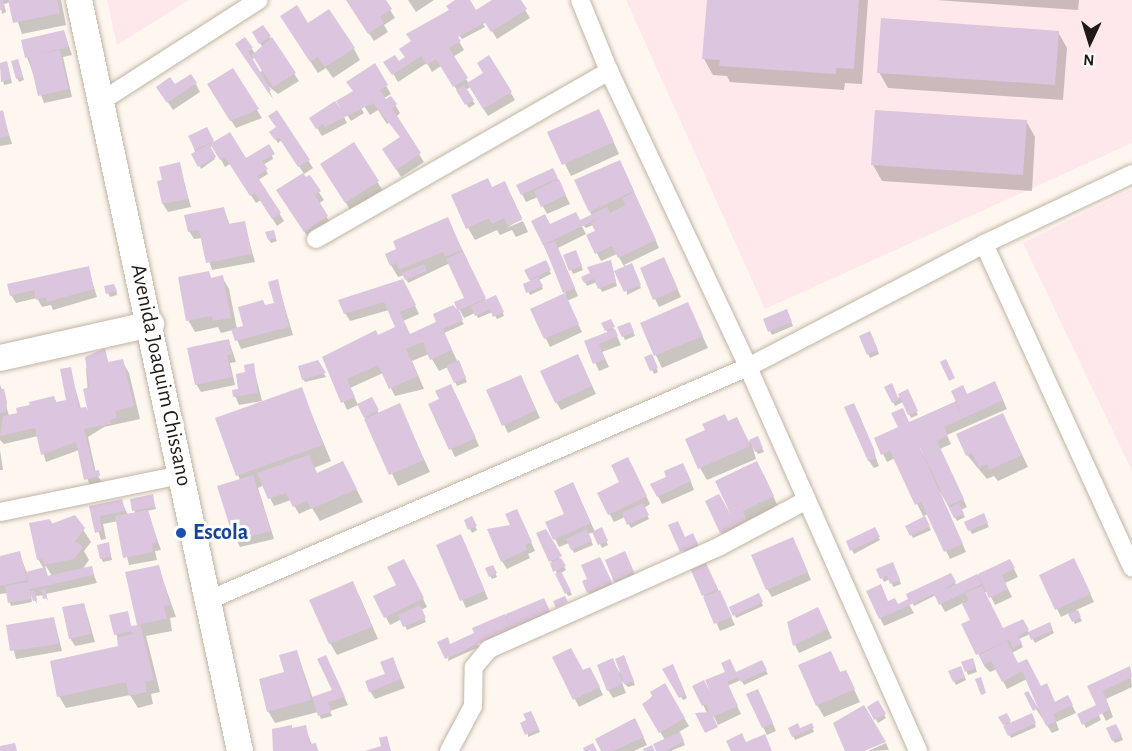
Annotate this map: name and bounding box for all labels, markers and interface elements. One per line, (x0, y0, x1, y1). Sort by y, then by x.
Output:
north arrow (1060, 12, 1120, 72)
text: N (1083, 52, 1095, 68)
street label: Avenida Joaquim Chissano (125, 262, 197, 488)
place label: Escola (193, 520, 248, 546)
marker: Escola (174, 526, 188, 540)

